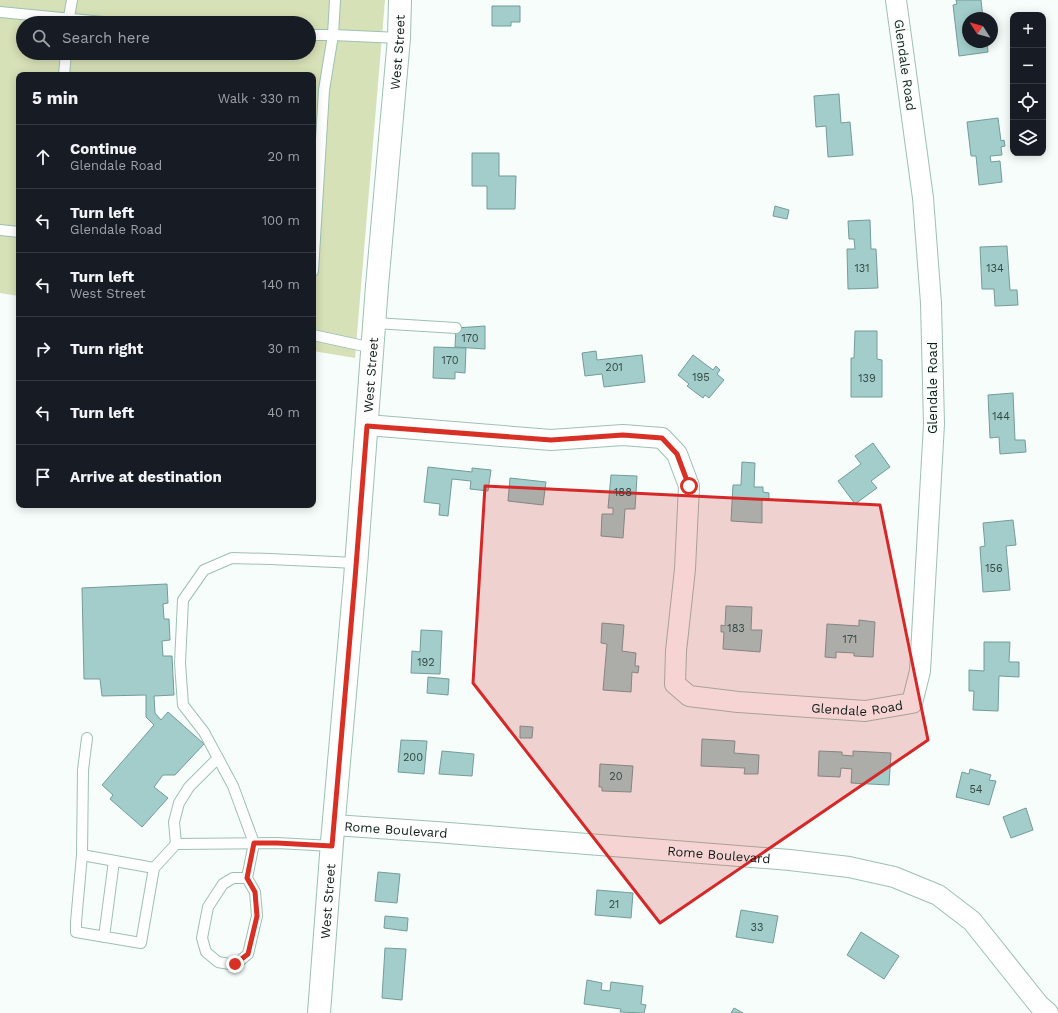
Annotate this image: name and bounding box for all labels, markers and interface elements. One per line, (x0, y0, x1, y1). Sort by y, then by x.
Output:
north arrow (962, 12, 998, 48)
map controls (1010, 12, 1046, 156)
button: + (1010, 12, 1046, 48)
street label: West Street (387, 14, 407, 91)
search box (16, 16, 316, 60)
street label: Glendale Road (891, 18, 919, 112)
icon: search (30, 27, 52, 49)
text: Search here (62, 29, 150, 47)
button: − (1010, 48, 1046, 84)
button: locate (1010, 84, 1046, 120)
text: 5 min (32, 88, 78, 108)
text: Walk · 330 m (218, 91, 300, 106)
button: layers (1010, 120, 1046, 156)
text: Continue (70, 140, 137, 158)
icon: ahead (32, 146, 54, 168)
text: 20 m (268, 149, 300, 164)
text: Glendale Road (70, 158, 162, 173)
text: Turn left (70, 204, 134, 222)
icon: left (32, 210, 54, 232)
text: 100 m (262, 213, 300, 228)
text: Glendale Road (70, 222, 162, 237)
house number: 131 (855, 262, 870, 275)
house number: 134 (986, 262, 1004, 275)
text: Turn left (70, 268, 134, 286)
icon: left (32, 274, 54, 296)
text: 140 m (262, 277, 300, 292)
text: West Street (70, 286, 145, 301)
house number: 170 (461, 332, 479, 345)
street label: West Street (360, 336, 381, 413)
icon: right (32, 338, 54, 360)
text: Turn right (70, 340, 143, 358)
text: 30 m (268, 341, 300, 356)
street label: Glendale Road (925, 342, 940, 434)
house number: 170 (441, 354, 459, 367)
house number: 201 (605, 361, 623, 374)
house number: 195 (692, 371, 710, 384)
house number: 139 (858, 372, 876, 385)
icon: left (32, 402, 54, 424)
text: Turn left (70, 404, 134, 422)
text: 40 m (267, 405, 300, 420)
house number: 144 (992, 410, 1010, 423)
icon: arrive (32, 466, 54, 488)
text: Arrive at destination (70, 468, 222, 486)
route start (680, 477, 698, 495)
house number: 188 (614, 486, 632, 499)
house number: 156 (985, 562, 1003, 575)
house number: 183 (727, 622, 745, 635)
house number: 171 (843, 633, 857, 646)
house number: 192 (417, 656, 435, 669)
street label: Glendale Road (811, 697, 904, 719)
house number: 200 (403, 751, 423, 764)
house number: 20 (609, 770, 623, 783)
house number: 54 (969, 783, 983, 796)
street label: Rome Boulevard (344, 818, 448, 840)
street label: Rome Boulevard (667, 843, 771, 866)
street label: West Street (317, 863, 338, 940)
house number: 21 (609, 898, 619, 911)
house number: 33 (751, 921, 763, 934)
route end (226, 955, 244, 973)

